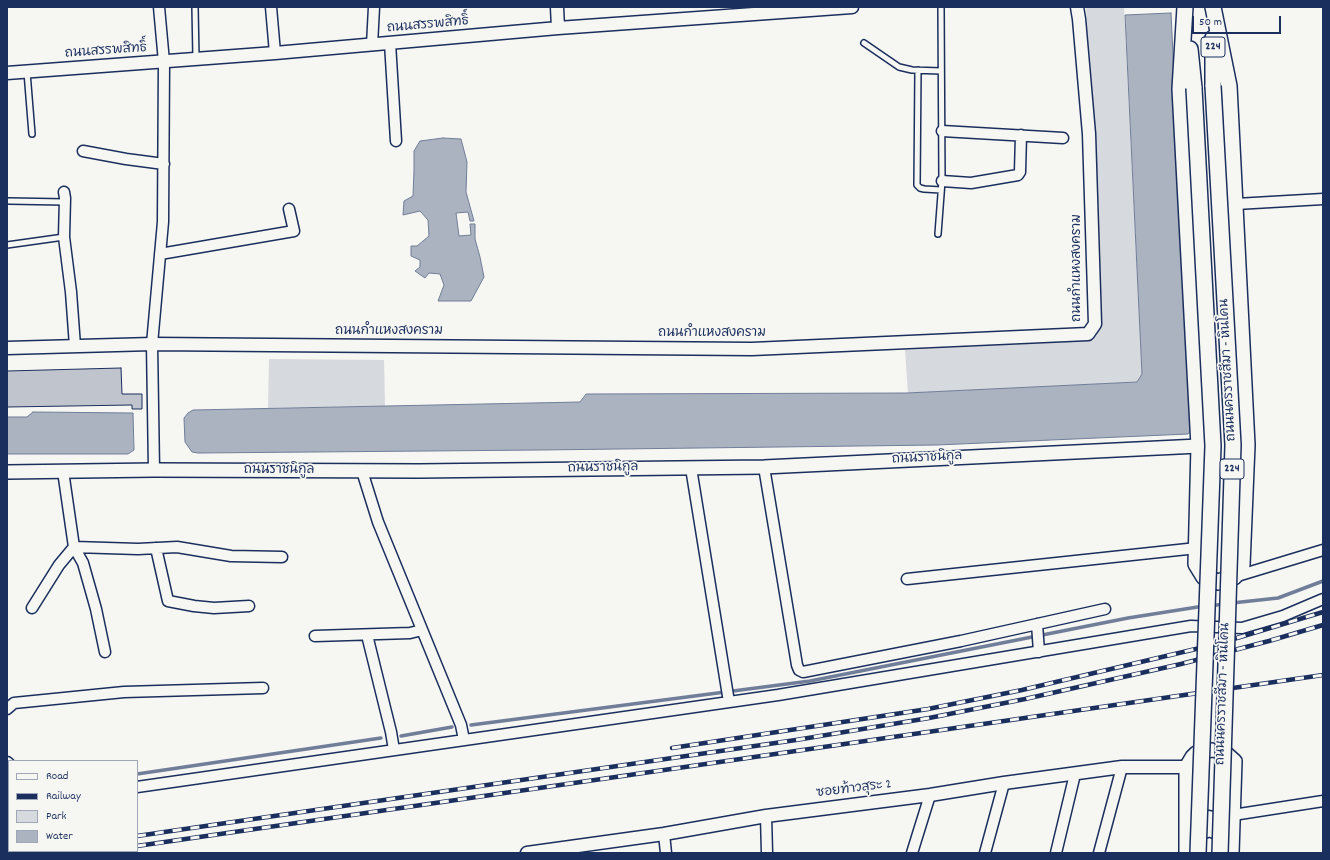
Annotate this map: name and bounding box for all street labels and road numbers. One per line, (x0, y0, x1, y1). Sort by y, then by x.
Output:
street label: ถนนสรรพสิทธิ์ (386, 15, 470, 37)
road number: 224 (1201, 37, 1225, 57)
street label: ถนนสรรพสิทธิ์ (64, 41, 148, 63)
street label: ถนนกำแหงสงคราม (1070, 214, 1086, 322)
street label: ถนนนครราชสีมา - หินโคน (1217, 298, 1241, 442)
street label: ถนนกำแหงสงคราม (335, 324, 443, 340)
street label: ถนนกำแหงสงคราม (658, 326, 766, 342)
street label: ถนนราชนิกูล (891, 449, 963, 469)
road number: 224 (1220, 459, 1244, 479)
street label: ถนนราชนิกูล (568, 461, 638, 477)
street label: ถนนราชนิกูล (244, 463, 314, 479)
street label: ถนนนครราชสีมา - หินโคน (1214, 622, 1234, 766)
street label: ซอยท้าวสุระ 2 (816, 778, 892, 802)

